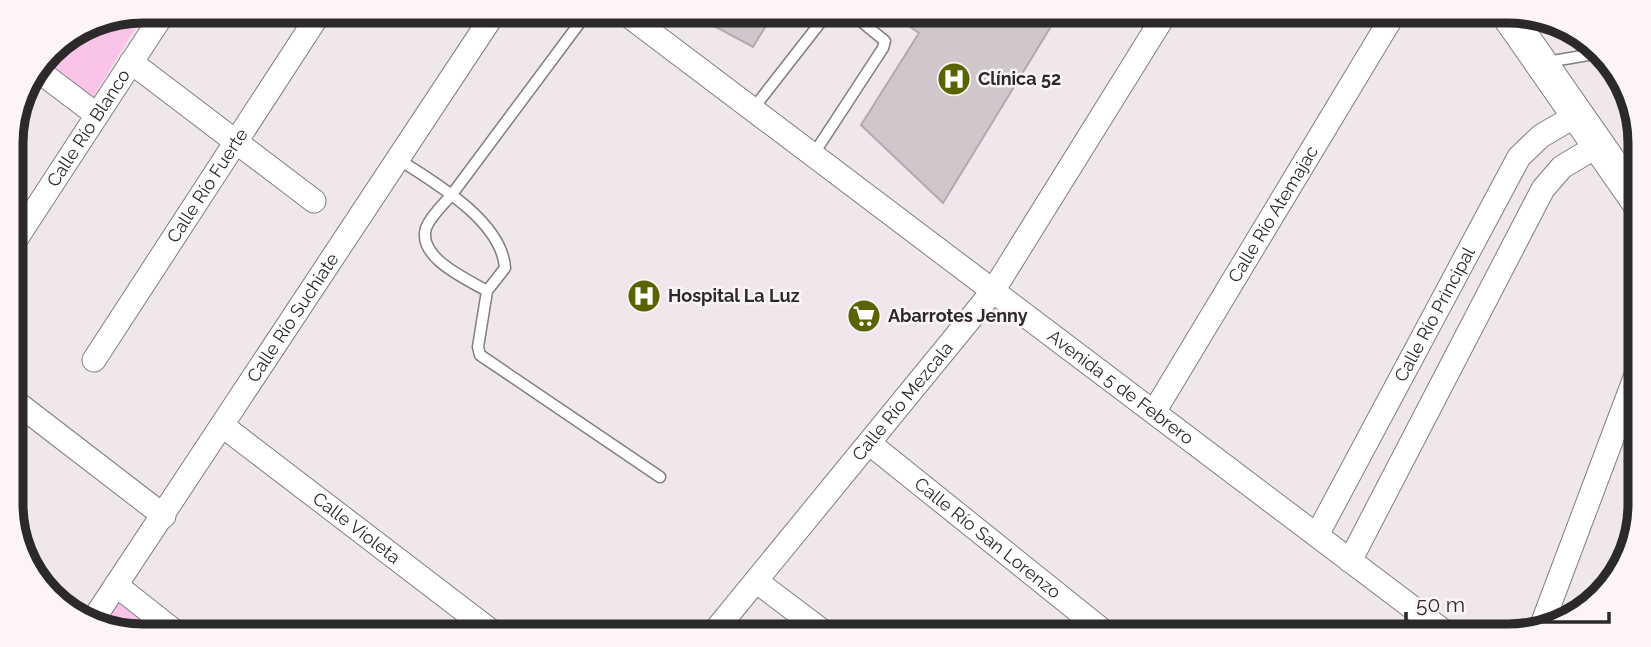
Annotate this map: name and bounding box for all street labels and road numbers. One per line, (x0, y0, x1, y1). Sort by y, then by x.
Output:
street label: Calle Río Blanco (42, 65, 134, 190)
street label: Calle Río Fuerte (162, 124, 252, 246)
street label: Calle Río Atemajac (1224, 142, 1322, 286)
street label: Calle Río Principal (1390, 243, 1479, 385)
street label: Calle Río Suchiate (242, 249, 343, 386)
street label: Avenida 5 de Febrero (1044, 325, 1198, 449)
street label: Calle Río Mezcala (848, 337, 957, 465)
street label: Calle Río San Lorenzo (911, 473, 1065, 603)
street label: Calle Violeta (309, 488, 405, 568)

